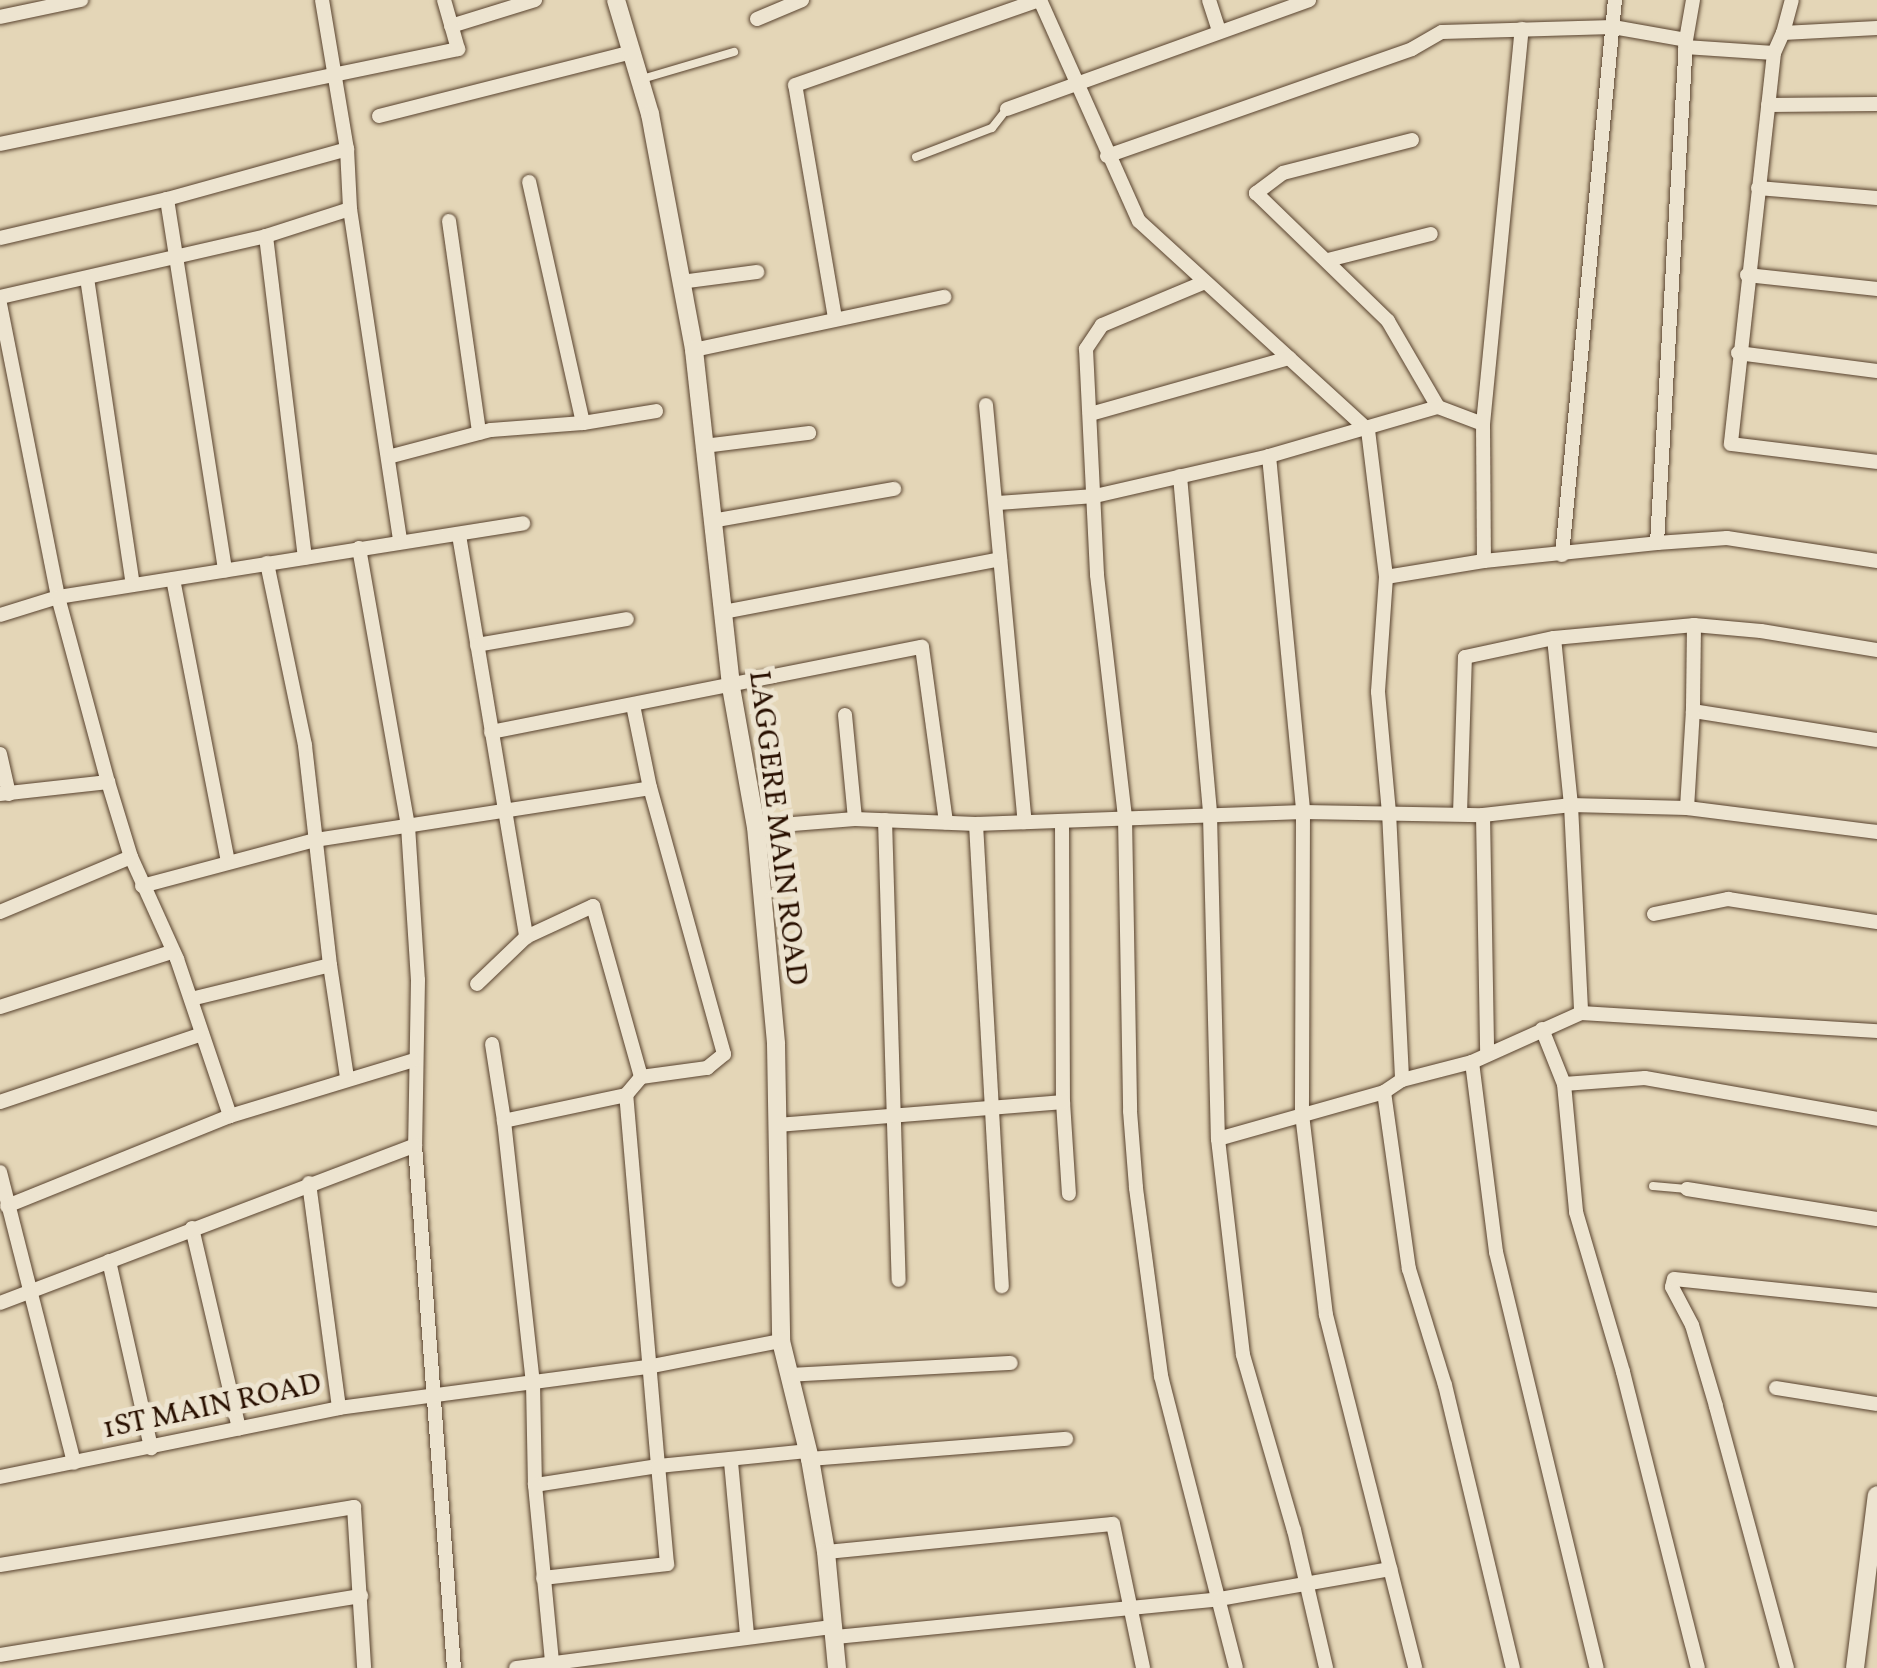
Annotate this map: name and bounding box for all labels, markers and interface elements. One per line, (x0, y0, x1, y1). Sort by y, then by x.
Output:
street label: LAGGERE MAIN ROAD (740, 669, 814, 987)
street label: 1ST MAIN ROAD (99, 1366, 325, 1448)

